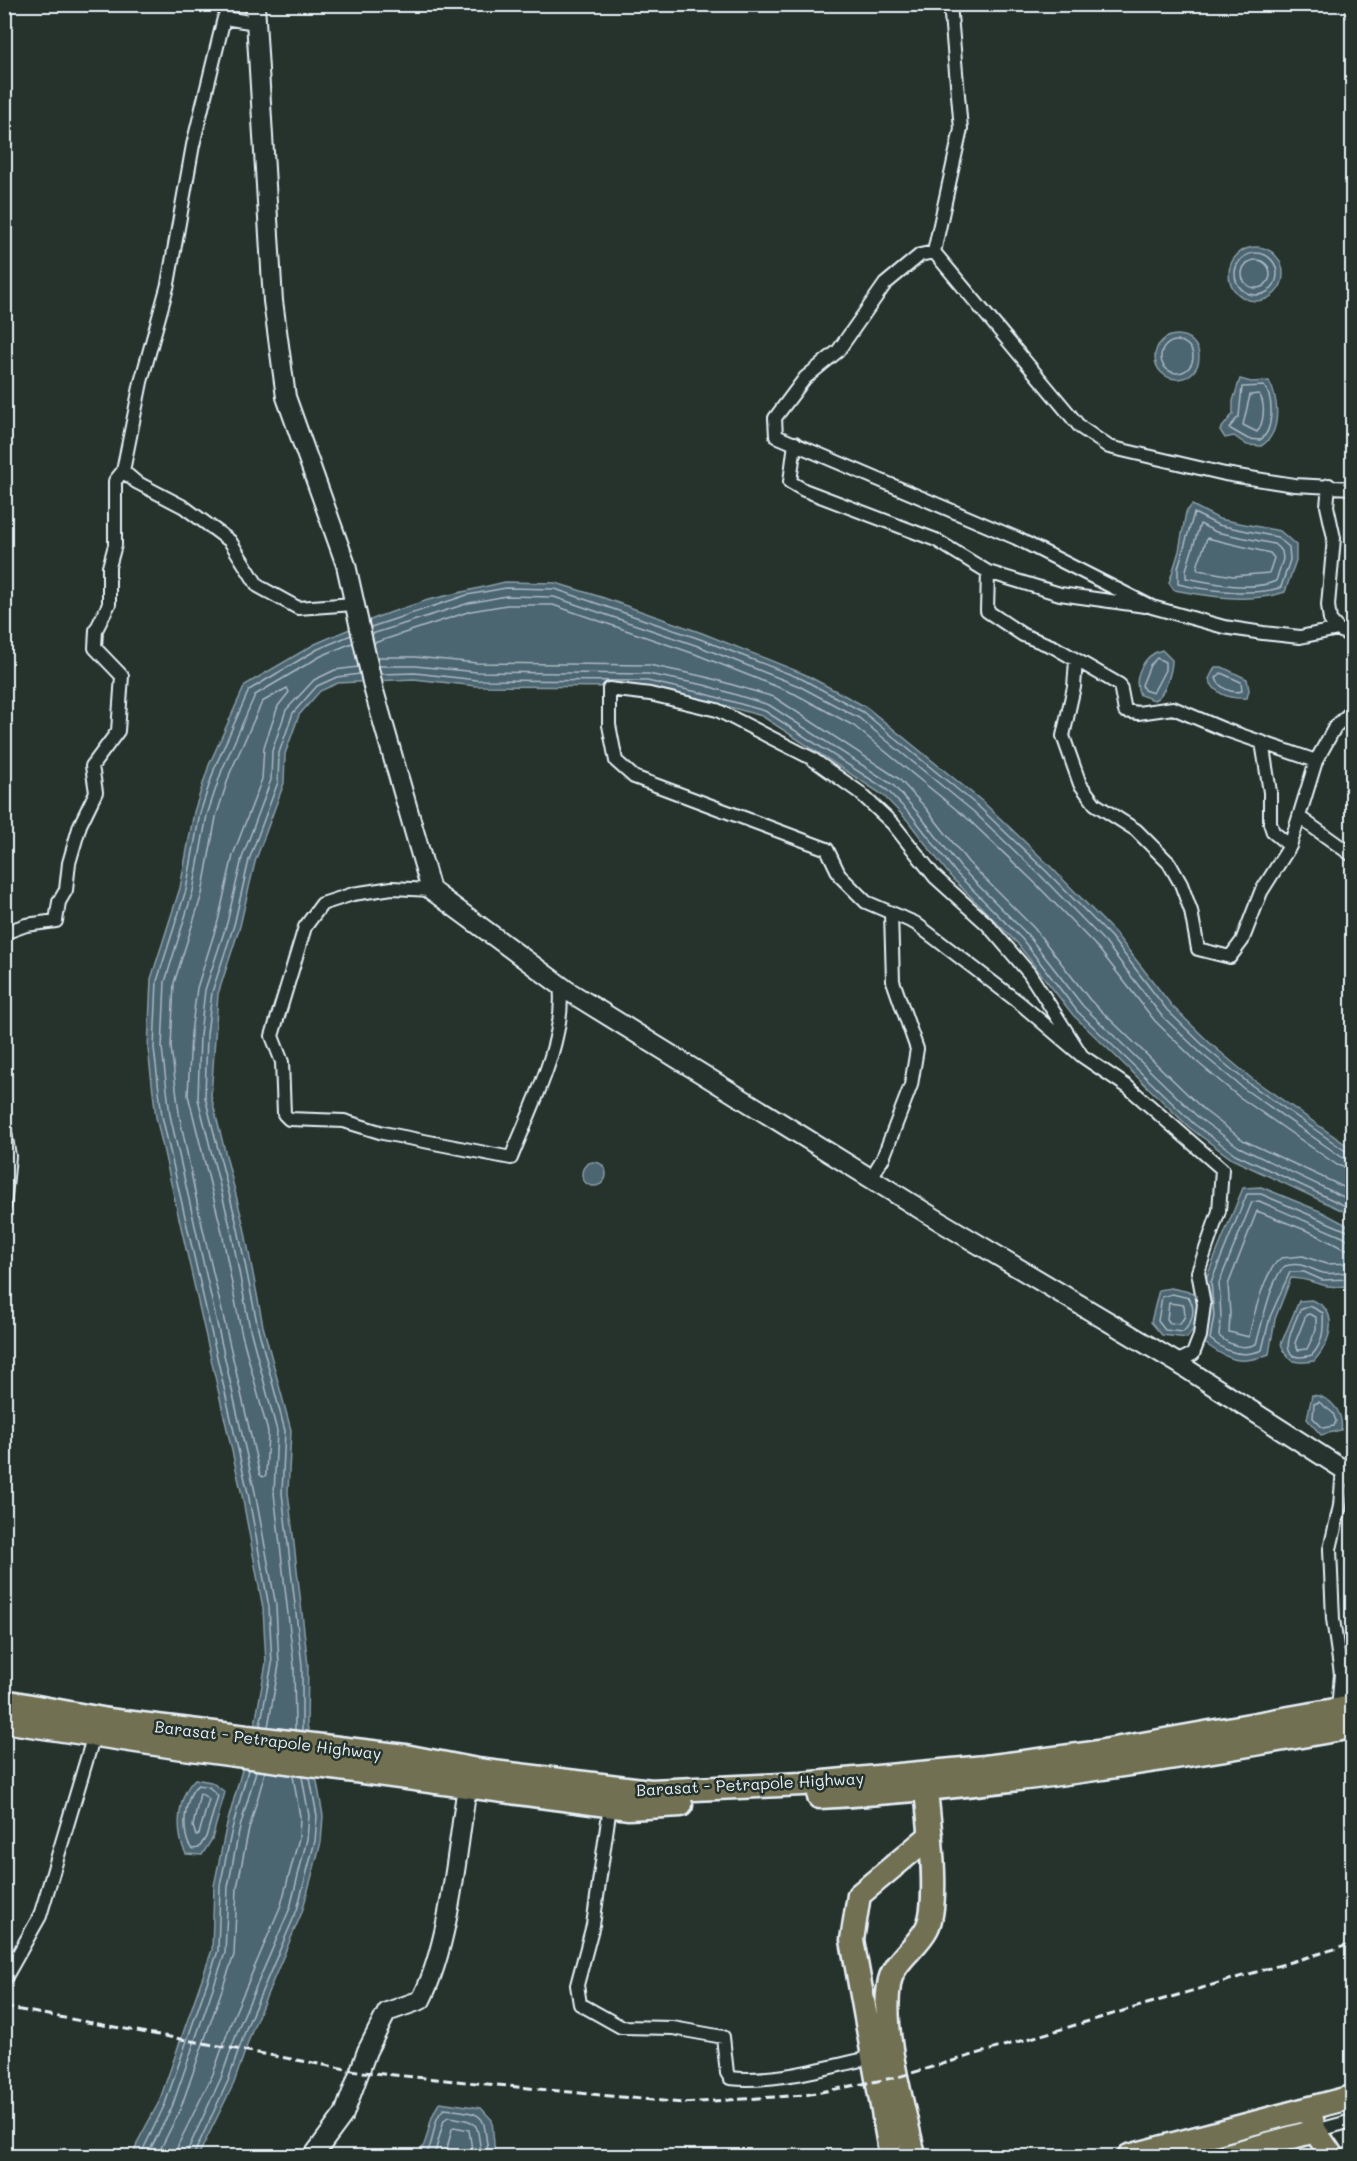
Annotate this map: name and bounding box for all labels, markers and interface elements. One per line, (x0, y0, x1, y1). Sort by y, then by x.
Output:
street label: Barasat - Petrapole Highway (154, 1715, 383, 1764)
street label: Barasat - Petrapole Highway (636, 1767, 864, 1800)

